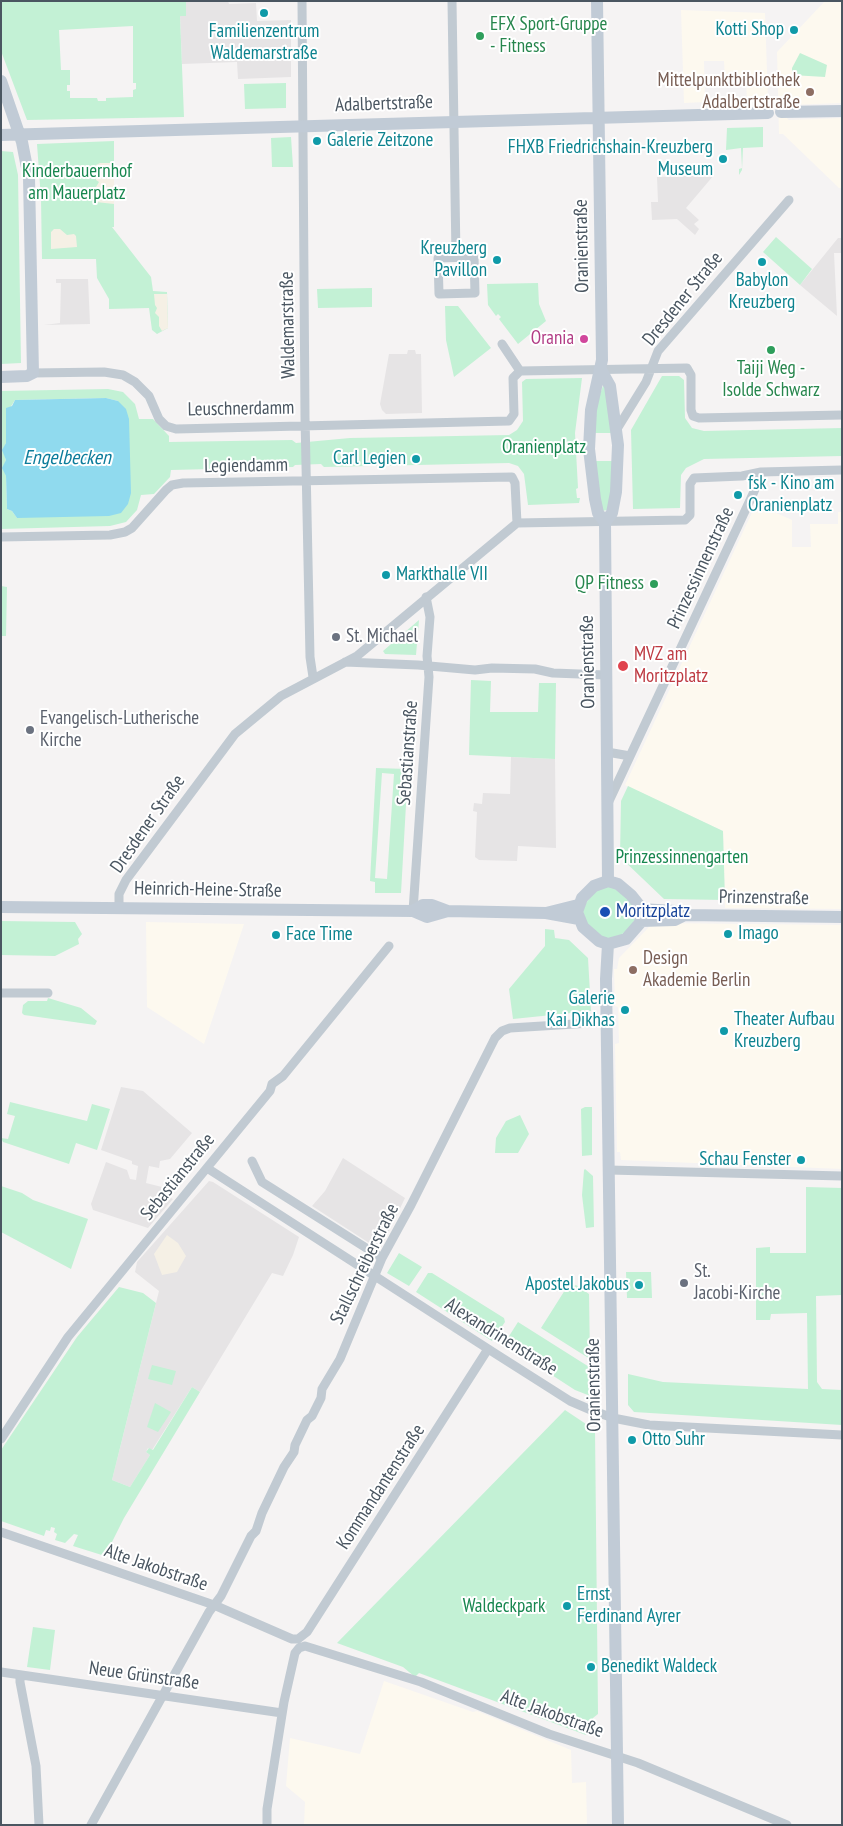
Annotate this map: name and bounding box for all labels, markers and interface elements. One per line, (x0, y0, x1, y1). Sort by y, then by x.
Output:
marker: Familienzentrum Waldemarstraße (258, 7, 270, 19)
place label: EFX Sport-Gruppe - Fitness (490, 14, 607, 58)
place label: Kotti Shop (716, 19, 784, 41)
place label: Familienzentrum Waldemarstraße (209, 21, 319, 65)
marker: Kotti Shop (788, 24, 800, 36)
marker: EFX Sport-Gruppe - Fitness (474, 30, 486, 42)
place label: Mittelpunktbibliothek Adalbertstraße (658, 70, 800, 114)
marker: Mittelpunktbibliothek Adalbertstraße (804, 86, 816, 98)
street label: Adalbertstraße (335, 91, 433, 117)
place label: Galerie Zeitzone (327, 130, 433, 152)
marker: Galerie Zeitzone (311, 135, 323, 147)
place label: FHXB Friedrichshain-Kreuzberg Museum (508, 137, 713, 181)
marker: FHXB Friedrichshain-Kreuzberg Museum (717, 153, 729, 165)
park label: Kinderbauernhof am Mauerplatz (22, 161, 132, 205)
street label: Oranienstraße (570, 199, 594, 293)
place label: Kreuzberg Pavillon (420, 238, 487, 282)
street label: Dresdener Straße (638, 247, 728, 351)
marker: Kreuzberg Pavillon (491, 254, 503, 266)
marker: Babylon Kreuzberg (756, 256, 768, 268)
place label: Babylon Kreuzberg (729, 270, 795, 314)
street label: Waldemarstraße (276, 271, 300, 379)
place label: Orania (531, 328, 574, 350)
marker: Orania (578, 333, 590, 345)
marker: Taiji Weg - Isolde Schwarz (765, 344, 777, 356)
place label: Taiji Weg - Isolde Schwarz (722, 358, 820, 402)
street label: Leuschnerdamm (187, 397, 295, 421)
park label: Oranienplatz (502, 437, 586, 459)
water label: Engelbecken (23, 446, 111, 470)
place label: Carl Legien (333, 448, 406, 470)
marker: Carl Legien (410, 453, 422, 465)
street label: Legiendamm (204, 454, 288, 478)
place label: fsk - Kino am Oranienplatz (748, 473, 834, 517)
marker: fsk - Kino am Oranienplatz (732, 489, 744, 501)
street label: Prinzessinnenstraße (663, 504, 739, 632)
place label: Markthalle VII (396, 564, 488, 586)
marker: Markthalle VII (380, 569, 392, 581)
place label: QP Fitness (575, 573, 644, 595)
marker: QP Fitness (648, 578, 660, 590)
street label: Oranienstraße (576, 615, 600, 709)
place label: St. Michael (346, 626, 418, 648)
marker: St. Michael (330, 631, 342, 643)
place label: MVZ am Moritzplatz (634, 644, 708, 688)
marker: MVZ am Moritzplatz (616, 659, 630, 673)
street label: Sebastianstraße (393, 700, 423, 806)
place label: Evangelisch-Lutherische Kirche (40, 708, 199, 752)
marker: Evangelisch-Lutherische Kirche (24, 724, 36, 736)
street label: Dresdener Straße (106, 771, 190, 877)
park label: Prinzessinnengarten (616, 847, 748, 869)
street label: Heinrich-Heine-Straße (134, 877, 282, 903)
street label: Prinzenstraße (719, 886, 809, 910)
place label: Moritzplatz (616, 901, 690, 923)
marker: Moritzplatz (598, 905, 612, 919)
place label: Imago (738, 923, 779, 945)
place label: Face Time (286, 924, 353, 946)
marker: Imago (722, 928, 734, 940)
marker: Face Time (270, 929, 282, 941)
place label: Design Akademie Berlin (643, 948, 750, 992)
marker: Design Akademie Berlin (627, 964, 639, 976)
place label: Galerie Kai Dikhas (546, 988, 615, 1032)
marker: Galerie Kai Dikhas (619, 1004, 631, 1016)
place label: Theater Aufbau Kreuzberg (734, 1009, 835, 1053)
marker: Theater Aufbau Kreuzberg (718, 1025, 730, 1037)
street label: Sebastianstraße (136, 1129, 220, 1225)
place label: Schau Fenster (699, 1149, 791, 1171)
marker: Schau Fenster (795, 1154, 807, 1166)
street label: Stallschreiberstraße (326, 1200, 404, 1328)
place label: St. Jacobi-Kirche (694, 1261, 780, 1305)
place label: Apostel Jakobus (525, 1274, 629, 1296)
marker: St. Jacobi-Kirche (678, 1277, 690, 1289)
marker: Apostel Jakobus (633, 1279, 645, 1291)
street label: Alexandrinenstraße (441, 1293, 561, 1381)
street label: Oranienstraße (582, 1338, 606, 1432)
street label: Kommandantenstraße (332, 1420, 430, 1554)
place label: Otto Suhr (642, 1429, 705, 1451)
marker: Otto Suhr (626, 1434, 638, 1446)
street label: Alte Jakobstraße (101, 1540, 211, 1596)
place label: Ernst Ferdinand Ayrer (577, 1584, 681, 1628)
park label: Waldeckpark (463, 1596, 545, 1618)
marker: Ernst Ferdinand Ayrer (561, 1600, 573, 1612)
place label: Benedikt Waldeck (601, 1656, 717, 1678)
street label: Neue Grünstraße (88, 1657, 200, 1695)
marker: Benedikt Waldeck (585, 1661, 597, 1673)
street label: Alte Jakobstraße (497, 1685, 607, 1743)

